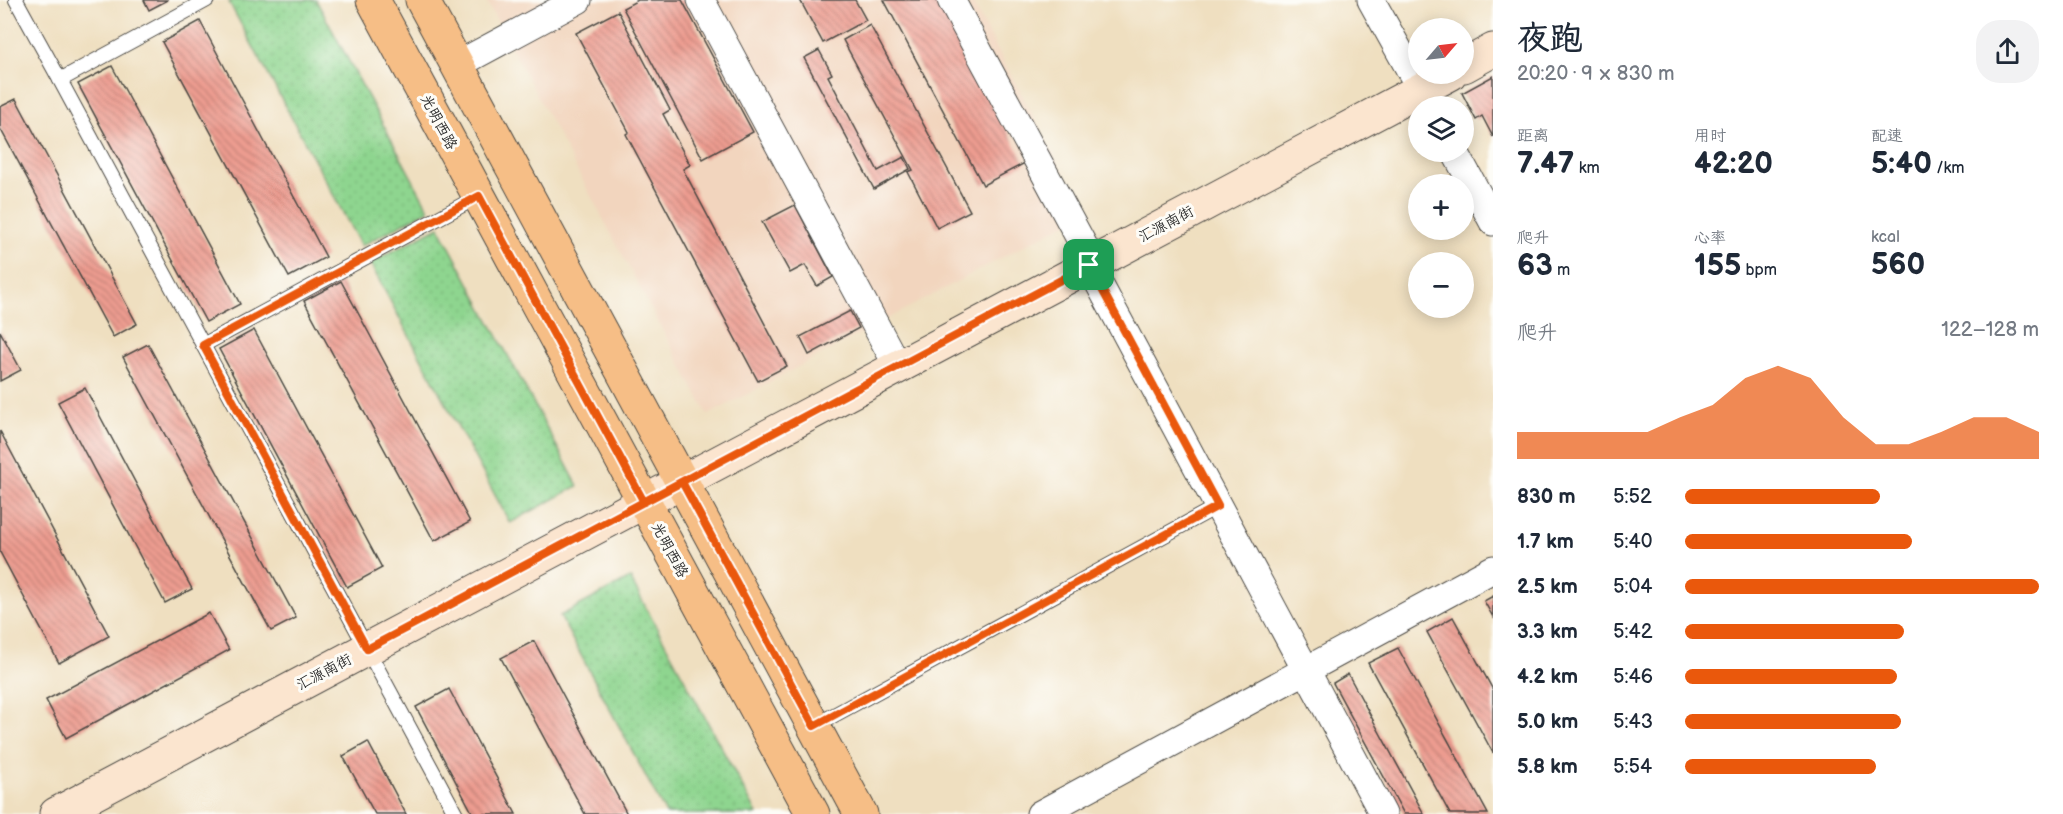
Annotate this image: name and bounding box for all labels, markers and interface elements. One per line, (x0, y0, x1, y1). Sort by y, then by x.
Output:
north arrow (1408, 18, 1474, 84)
map controls (1408, 18, 1474, 318)
text: 夜跑 (1517, 19, 1583, 59)
button: share (1976, 20, 2039, 83)
text: 20:20 · 9 × 830 m (1517, 62, 1675, 86)
street label: 光明西路 (416, 91, 461, 153)
button: layers (1408, 96, 1474, 162)
text: 距离 (1517, 127, 1549, 146)
text: 用时 (1694, 127, 1726, 146)
text: 配速 (1871, 127, 1903, 146)
text: 7.47 (1517, 146, 1574, 182)
text: 42:20 (1694, 146, 1773, 182)
text: 5:40 (1871, 146, 1932, 182)
text: km (1574, 159, 1600, 178)
text: /km (1932, 159, 1965, 178)
button: + (1408, 174, 1474, 240)
street label: 汇源南街 (1135, 202, 1197, 247)
text: kcal (1871, 228, 1900, 247)
text: 爬升 (1517, 229, 1549, 248)
text: 心率 (1694, 229, 1726, 248)
pin (1063, 239, 1114, 290)
text: 560 (1871, 247, 1925, 283)
icon: arrive (1072, 248, 1105, 281)
text: 63 (1517, 248, 1553, 284)
text: 155 (1694, 248, 1741, 284)
button: − (1408, 252, 1474, 318)
text: m (1553, 261, 1570, 280)
text: bpm (1741, 261, 1777, 280)
text: 122–128 m (1941, 318, 2039, 342)
text: 爬升 (1517, 321, 1557, 345)
text: 830 m (1517, 485, 1576, 509)
text: 5:52 (1613, 485, 1652, 509)
street label: 光明西路 (647, 519, 692, 581)
text: 1.7 km (1517, 530, 1574, 554)
text: 5:40 (1613, 530, 1652, 554)
text: 2.5 km (1517, 575, 1578, 599)
text: 5:04 (1613, 575, 1652, 599)
text: 3.3 km (1517, 620, 1578, 644)
text: 5:42 (1613, 620, 1653, 644)
street label: 汇源南街 (293, 650, 355, 695)
text: 4.2 km (1517, 665, 1578, 689)
text: 5:46 (1613, 665, 1653, 689)
text: 5.0 km (1517, 710, 1578, 734)
text: 5:43 (1613, 710, 1653, 734)
text: 5.8 km (1517, 755, 1578, 779)
text: 5:54 (1613, 755, 1652, 779)

